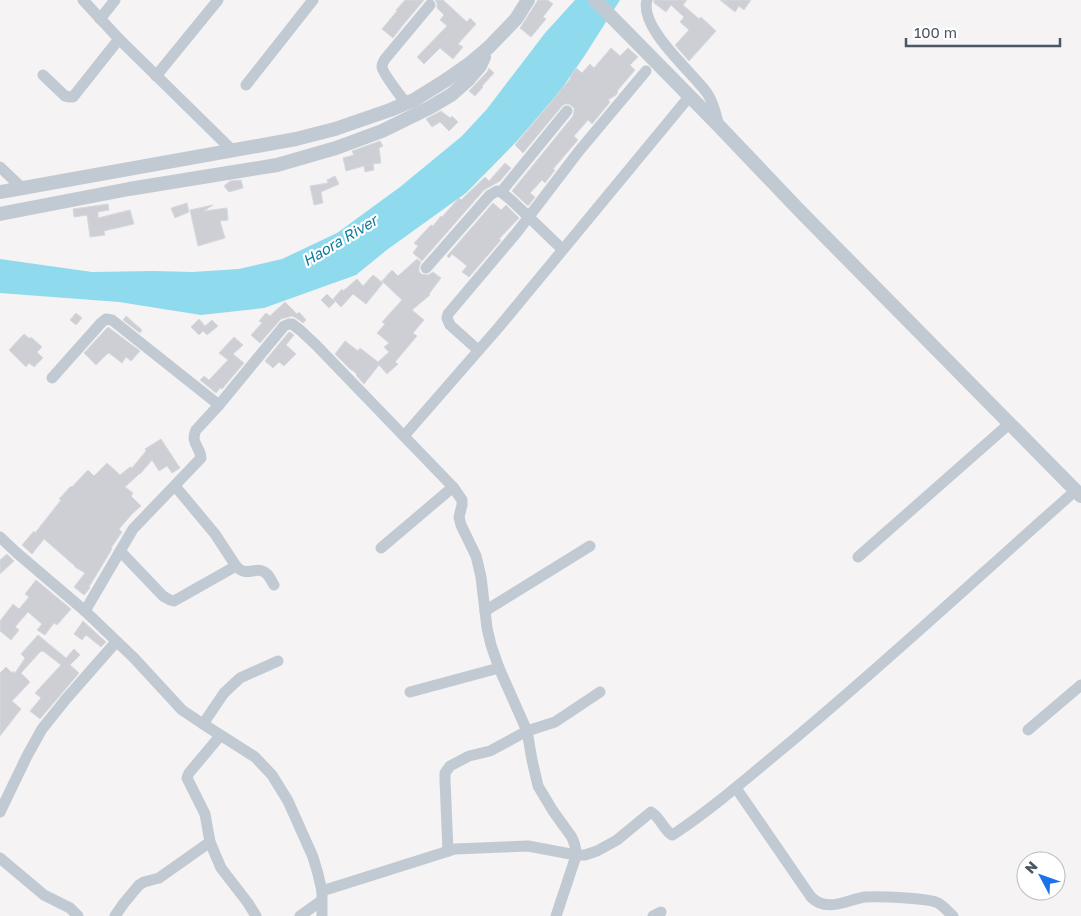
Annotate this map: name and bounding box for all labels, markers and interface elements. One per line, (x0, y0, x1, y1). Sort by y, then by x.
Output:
scale bar (906, 15, 1060, 47)
text: 100 m (914, 23, 957, 41)
water label: Haora River (299, 210, 382, 269)
north arrow (1016, 851, 1066, 901)
text: N (1021, 858, 1041, 877)

